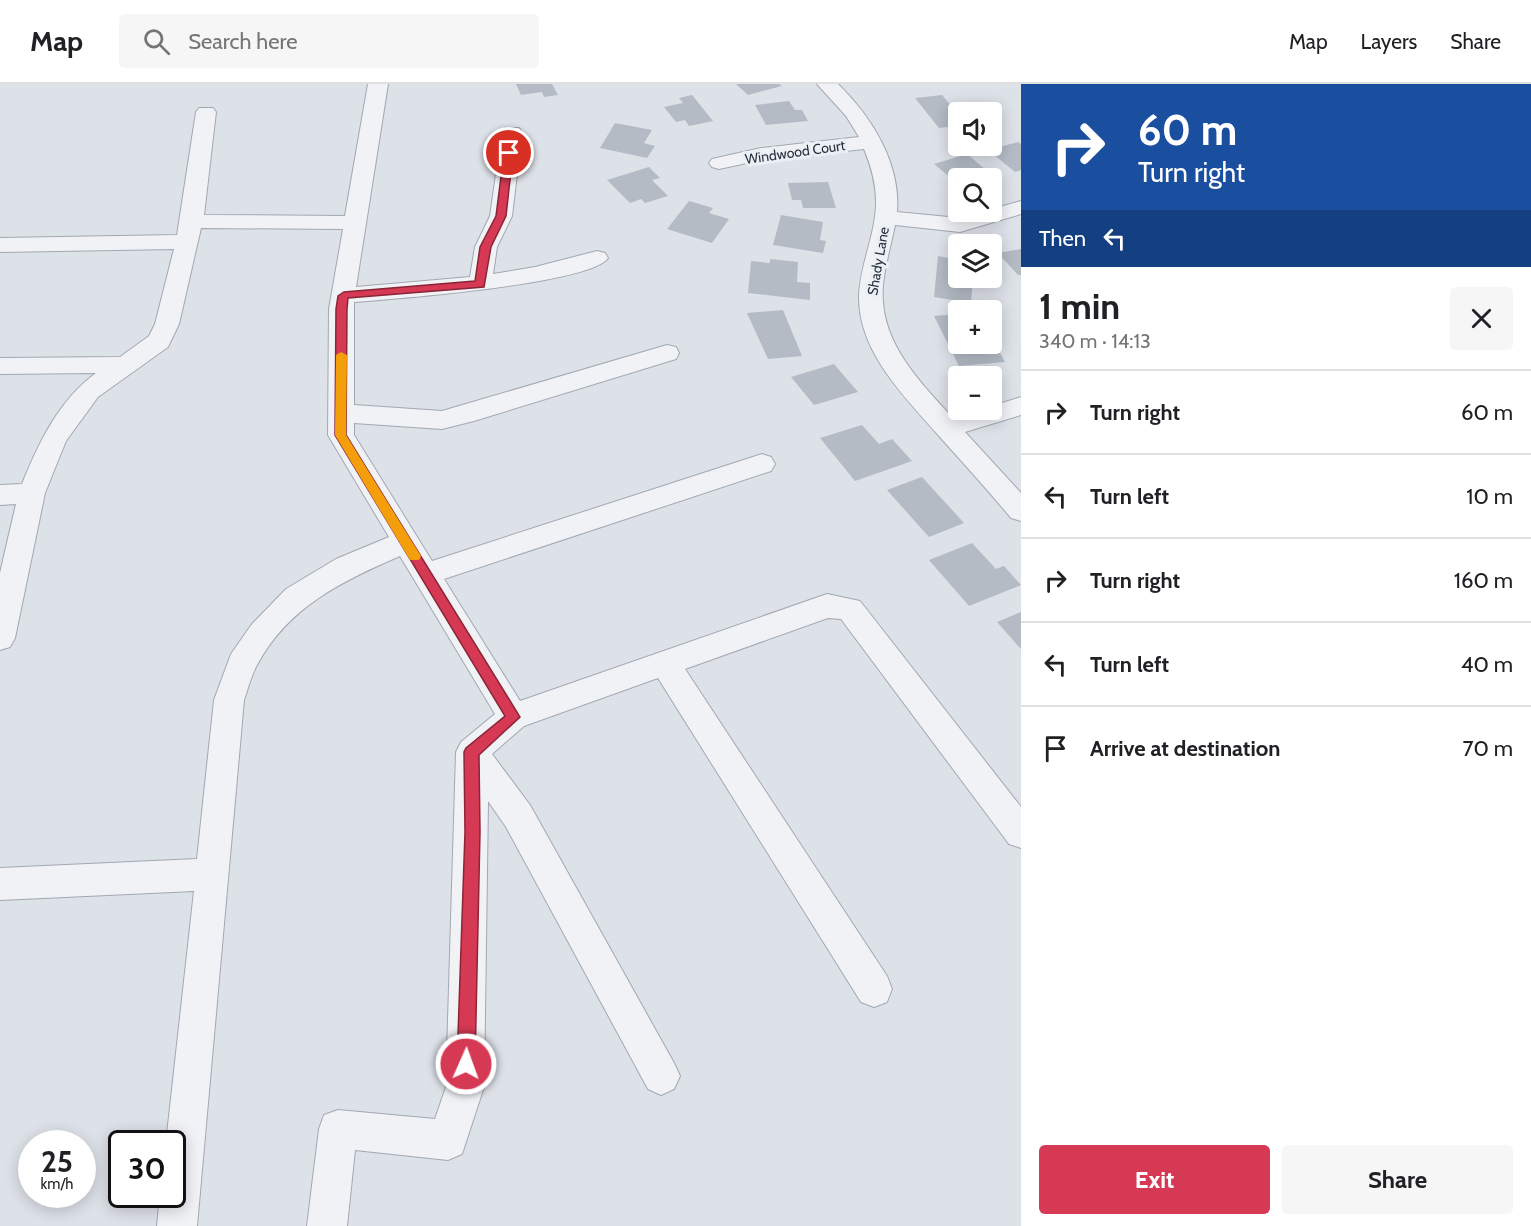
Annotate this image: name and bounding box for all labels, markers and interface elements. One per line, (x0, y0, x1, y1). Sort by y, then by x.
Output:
search box (119, 14, 539, 68)
text: Map (30, 24, 83, 58)
icon: search (140, 25, 173, 58)
text: Search here (188, 28, 297, 55)
text: Map (1289, 29, 1328, 54)
text: Layers (1361, 29, 1417, 54)
text: Share (1450, 29, 1501, 54)
map controls (948, 102, 1002, 420)
button: sound (948, 102, 1002, 156)
text: 60 m (1138, 104, 1237, 156)
icon: right (1039, 108, 1117, 186)
pin (483, 127, 534, 178)
icon: arrive (492, 136, 525, 169)
street label: Windwood Court (744, 136, 846, 168)
text: Turn right (1138, 156, 1245, 189)
button: search (948, 168, 1002, 222)
icon: left (1098, 222, 1131, 255)
street label: Shady Lane (863, 225, 893, 297)
text: Then (1039, 225, 1086, 252)
button: layers (948, 234, 1002, 288)
text: 1 min (1039, 284, 1120, 328)
button: close (1450, 287, 1513, 350)
button: + (948, 300, 1002, 354)
text: 340 m · 14:13 (1039, 329, 1151, 353)
button: − (948, 366, 1002, 420)
icon: right (1039, 396, 1072, 429)
text: Turn right (1090, 399, 1180, 426)
text: 60 m (1461, 399, 1513, 426)
icon: left (1039, 480, 1072, 513)
text: Turn left (1090, 483, 1169, 510)
text: 10 m (1466, 483, 1513, 510)
icon: right (1039, 564, 1072, 597)
text: Turn right (1090, 567, 1180, 594)
text: 160 m (1454, 567, 1513, 594)
icon: left (1039, 648, 1072, 681)
text: Turn left (1090, 651, 1169, 678)
text: 40 m (1461, 651, 1513, 678)
icon: arrive (1039, 732, 1072, 765)
text: Arrive at destination (1090, 735, 1280, 762)
text: 70 m (1463, 735, 1513, 762)
position arrow (434, 1032, 498, 1096)
speed limit sign: 30 (108, 1130, 186, 1208)
text: 25 (41, 1143, 73, 1180)
button: Exit (1039, 1145, 1270, 1214)
button: Share (1282, 1145, 1513, 1214)
text: km/h (41, 1175, 73, 1193)

